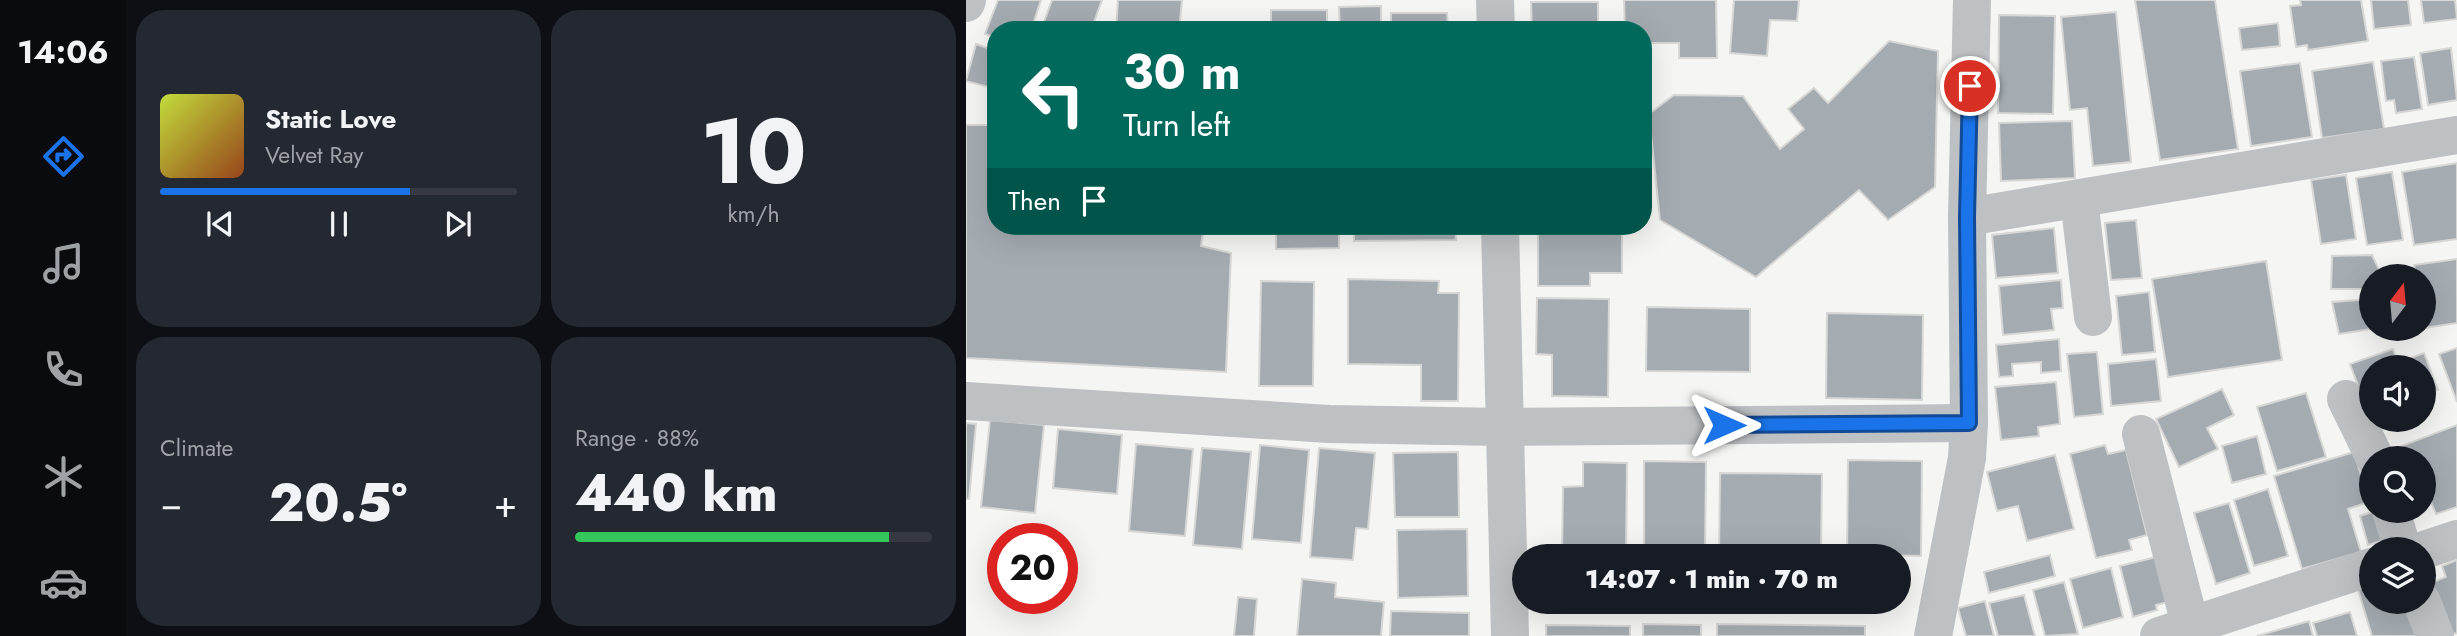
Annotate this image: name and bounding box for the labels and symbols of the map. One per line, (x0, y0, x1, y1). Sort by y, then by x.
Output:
pin (1940, 56, 2000, 116)
north arrow (2359, 264, 2436, 341)
position arrow (1687, 388, 1761, 462)
speed limit sign: 20 (987, 523, 1078, 614)

